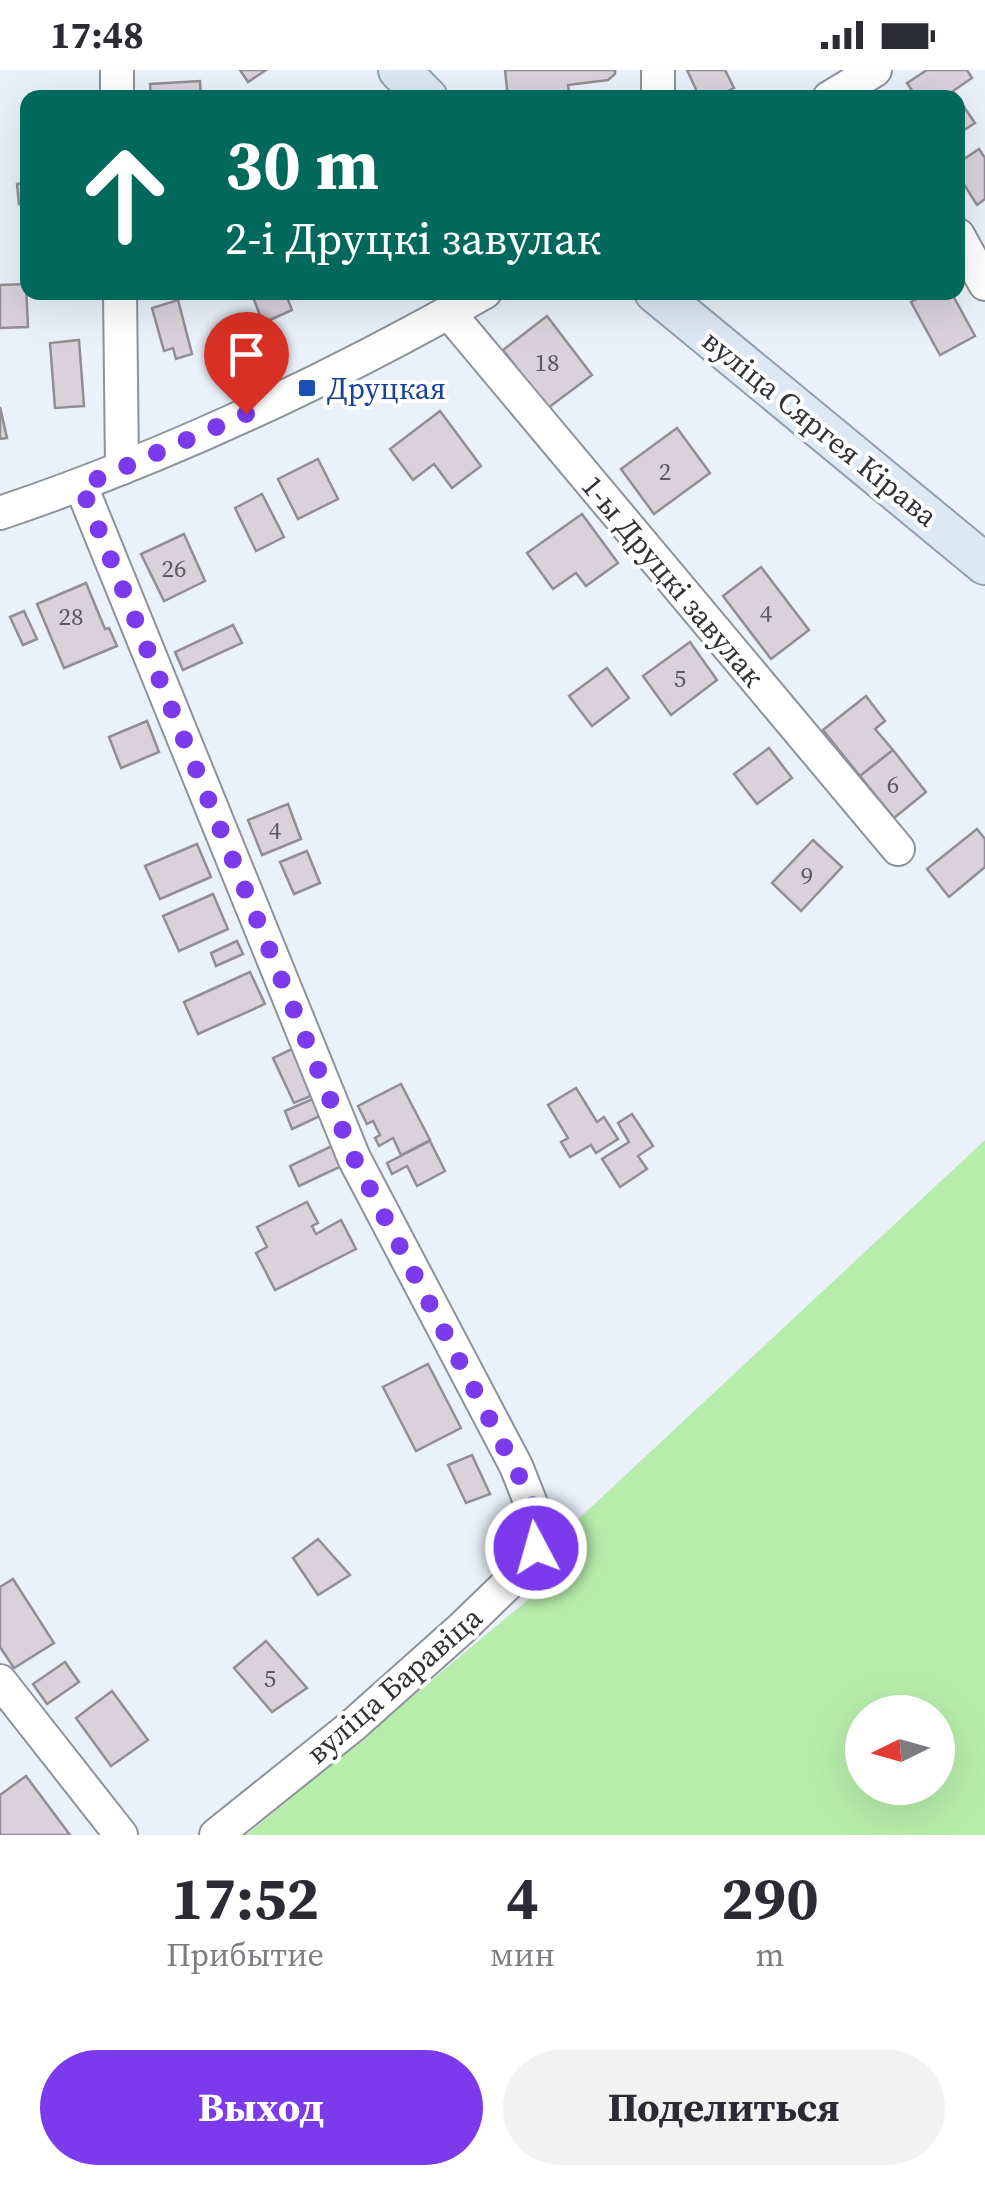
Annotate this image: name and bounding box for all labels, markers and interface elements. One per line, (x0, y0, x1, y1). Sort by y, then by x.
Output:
text: 17:48 (50, 9, 144, 61)
text: 30 m (225, 116, 379, 212)
icon: ahead (60, 130, 190, 260)
text: 2-і Друцкі завулак (225, 207, 601, 269)
pin (204, 312, 289, 415)
street label: вуліца Сяргея Кірава (694, 320, 947, 536)
icon: arrive (219, 327, 274, 382)
house number: 18 (534, 345, 560, 379)
place label: Друцкая (327, 368, 446, 409)
marker: Друцкая (296, 377, 318, 399)
house number: 2 (659, 454, 671, 488)
street label: 1-ы Друцкі завулак (572, 467, 774, 696)
house number: 26 (161, 551, 187, 585)
house number: 4 (760, 596, 773, 630)
house number: 28 (58, 599, 84, 633)
house number: 5 (674, 661, 686, 695)
house number: 6 (887, 767, 899, 801)
house number: 4 (269, 813, 282, 847)
house number: 9 (801, 858, 813, 892)
position arrow (484, 1496, 588, 1600)
street label: вуліца Баравіца (297, 1597, 491, 1773)
house number: 5 (264, 1661, 276, 1695)
north arrow (845, 1695, 955, 1805)
map controls (845, 1695, 955, 1805)
text: 17:52 (171, 1857, 319, 1939)
text: 4 (506, 1857, 539, 1939)
text: 290 (721, 1857, 819, 1939)
text: Прибытие (166, 1933, 324, 1977)
text: мин (490, 1933, 555, 1977)
text: m (755, 1933, 784, 1977)
button: Выход (40, 2050, 483, 2165)
button: Поделиться (503, 2050, 945, 2165)

